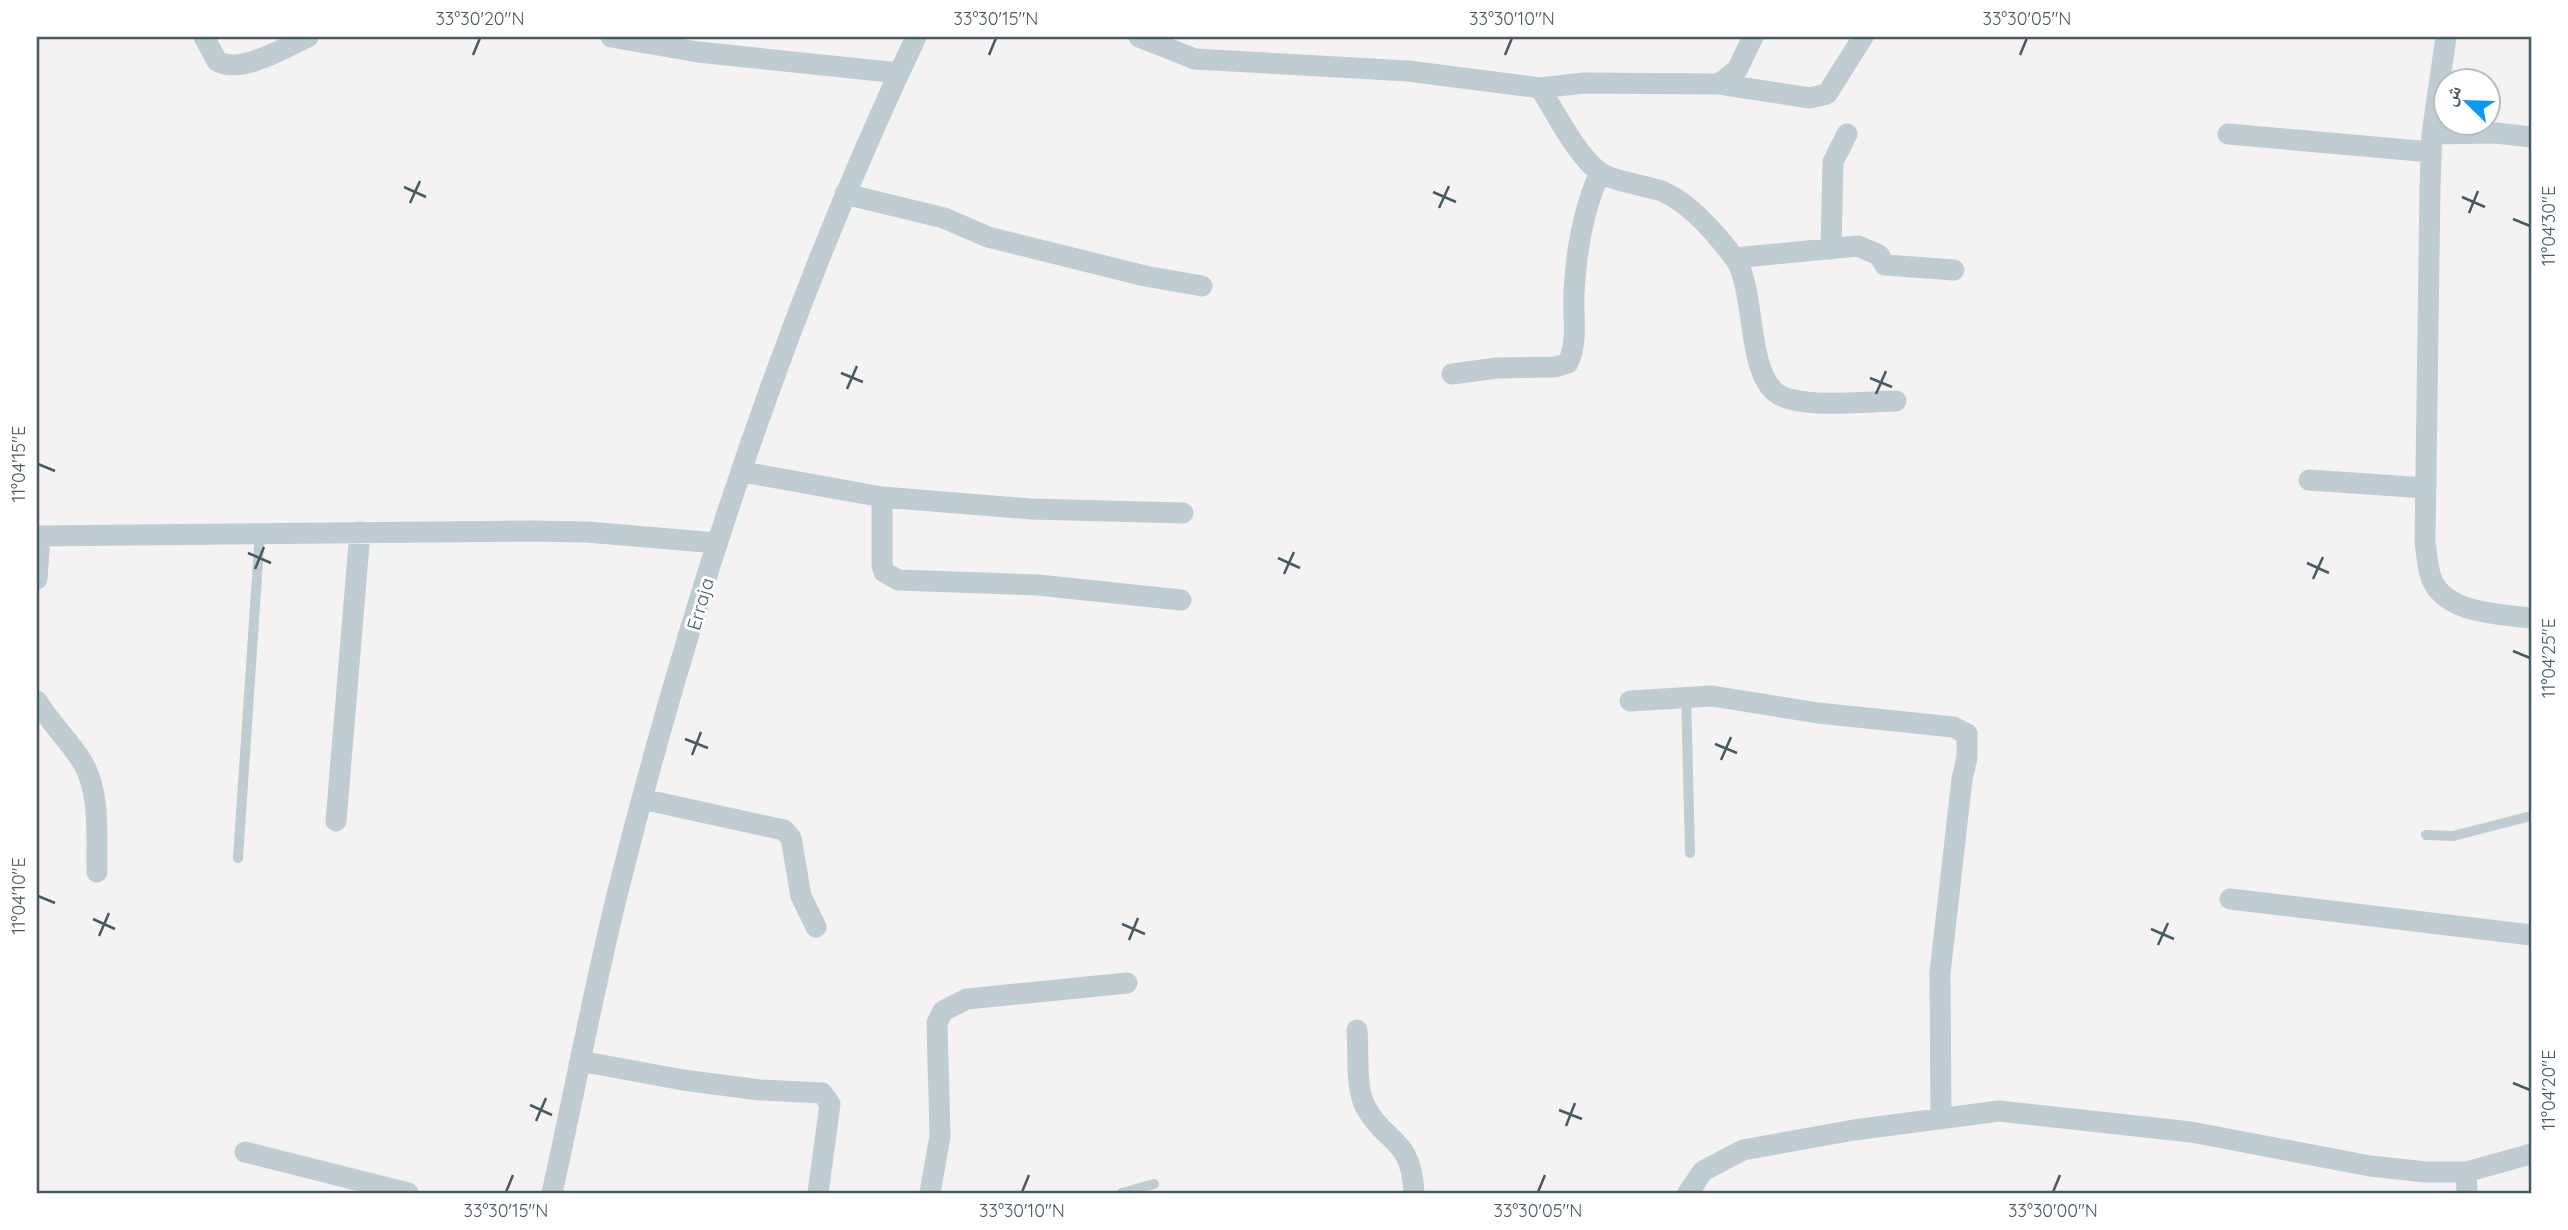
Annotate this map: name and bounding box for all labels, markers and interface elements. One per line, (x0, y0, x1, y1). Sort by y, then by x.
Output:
text: 33°30'20"N (435, 7, 525, 30)
text: 33°30'15"N (954, 7, 1038, 30)
text: 33°30'10"N (1469, 7, 1555, 30)
text: 33°30'05"N (1983, 7, 2071, 30)
north arrow (2432, 66, 2502, 136)
text: ش (2436, 81, 2466, 109)
text: 11°04'30"E (2537, 186, 2560, 266)
text: 11°04'15"E (7, 426, 30, 502)
street label: Erraja (681, 575, 719, 633)
text: 11°04'25"E (2537, 618, 2560, 698)
text: 11°04'10"E (7, 857, 30, 935)
text: 11°04'20"E (2537, 1050, 2560, 1130)
text: 33°30'15"N (464, 1199, 548, 1222)
text: 33°30'10"N (979, 1199, 1065, 1222)
text: 33°30'05"N (1494, 1199, 1582, 1222)
text: 33°30'00"N (2008, 1199, 2098, 1222)

